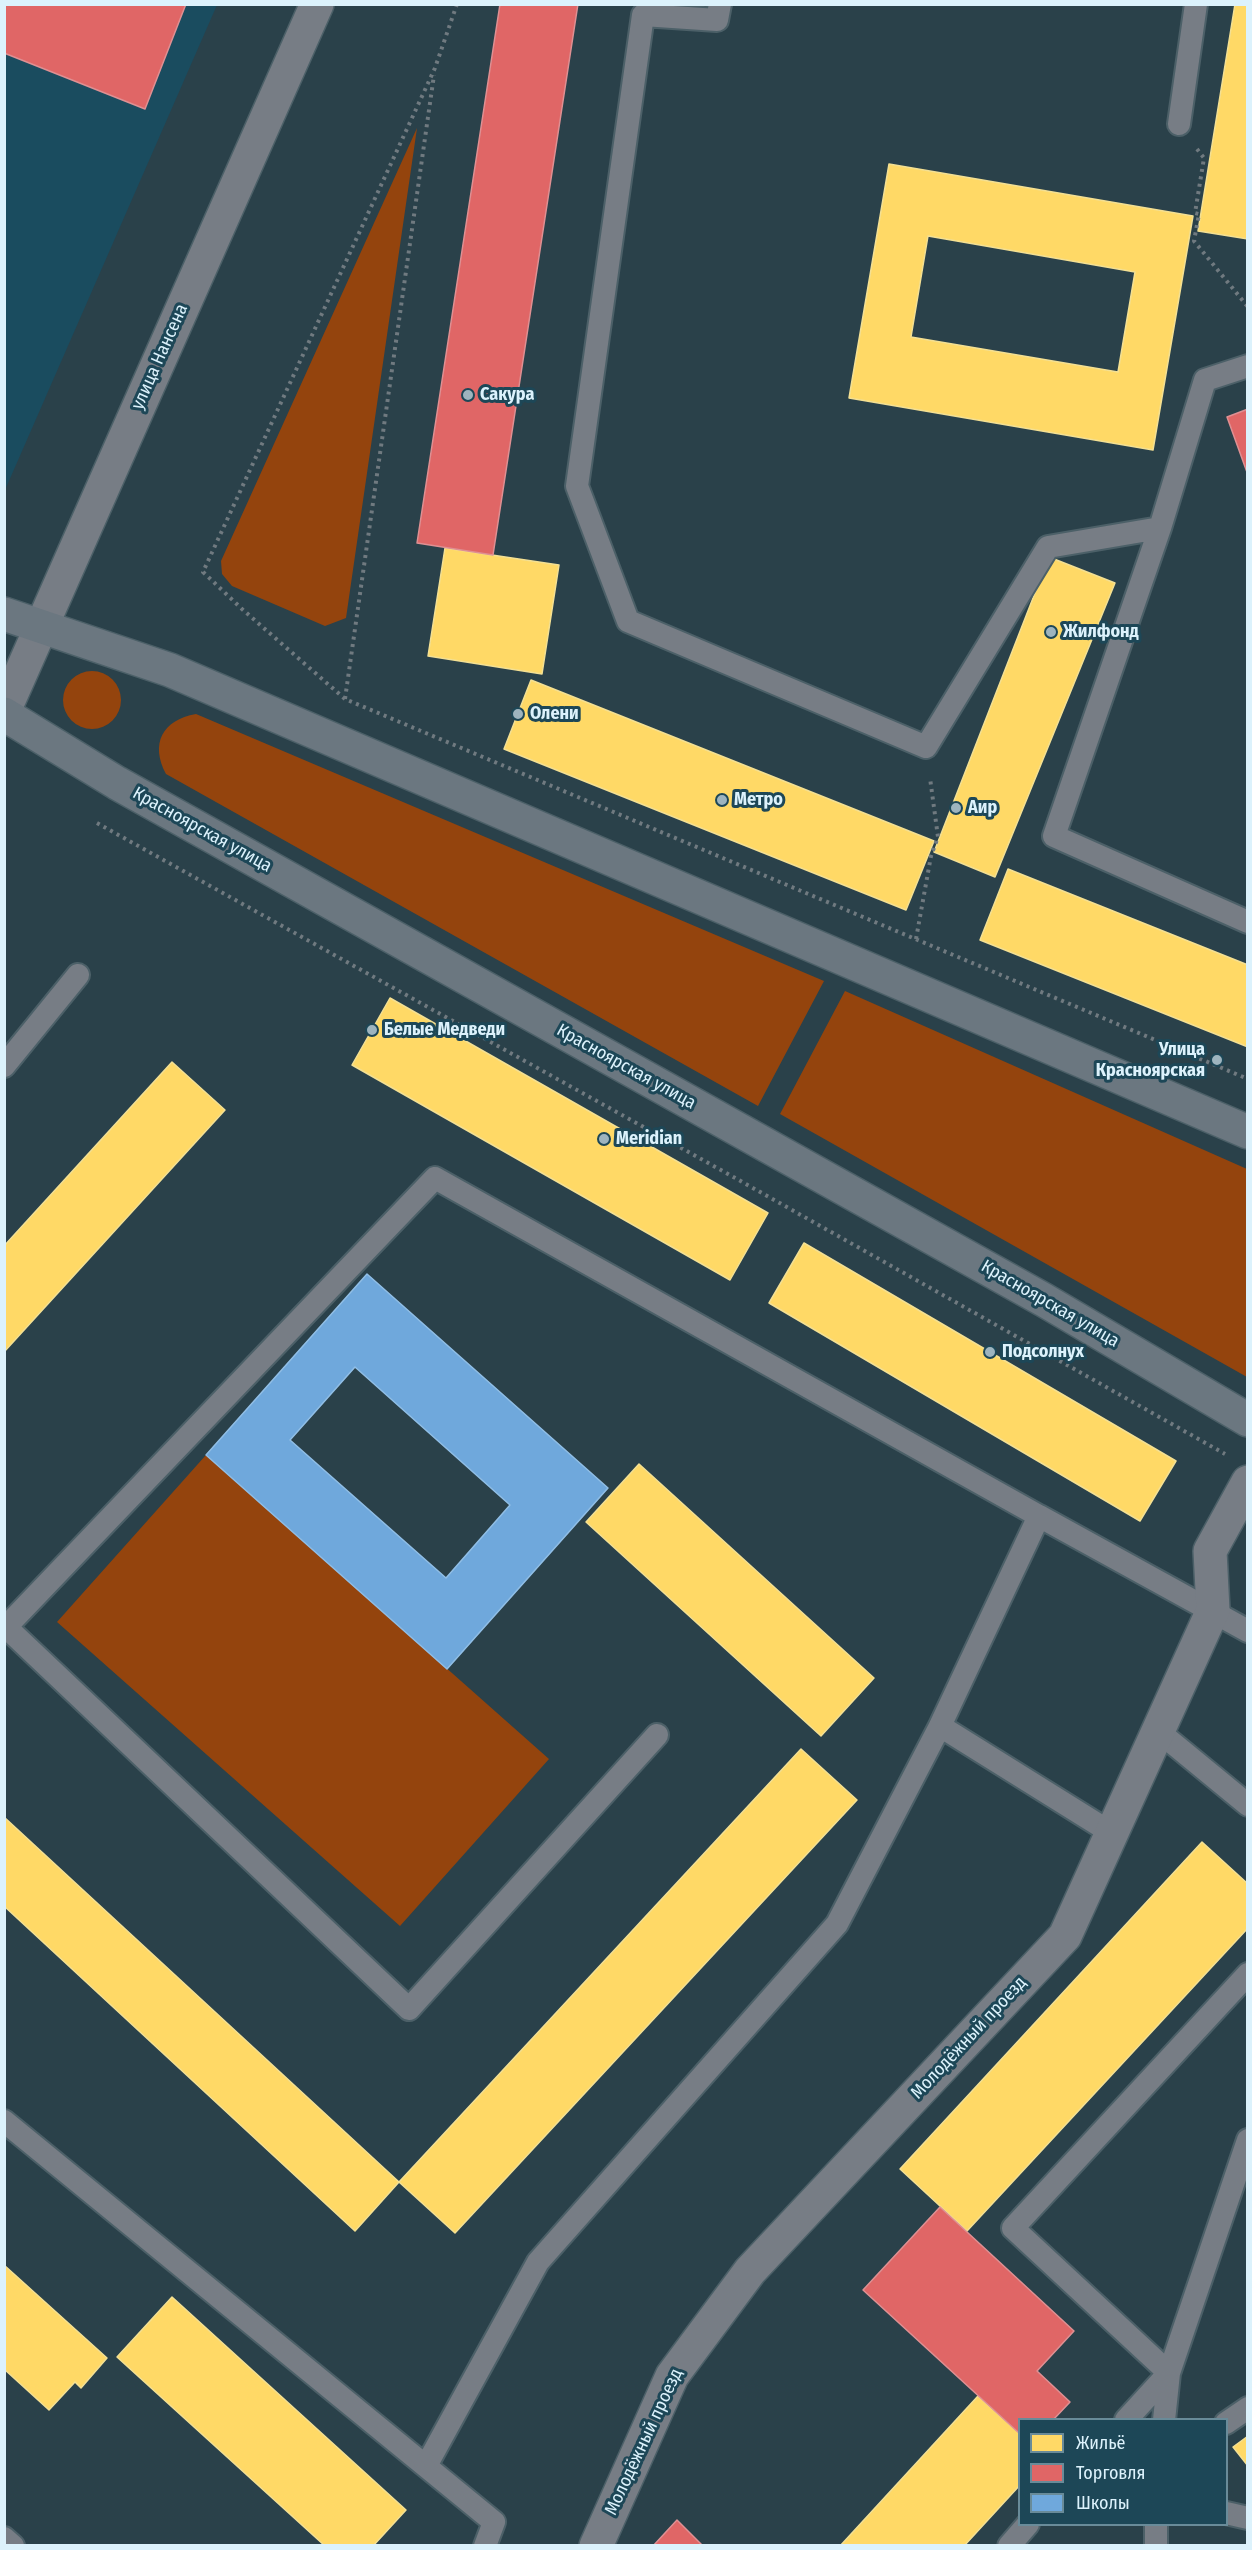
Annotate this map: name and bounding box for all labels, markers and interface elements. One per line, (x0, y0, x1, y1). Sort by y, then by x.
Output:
street label: улица Нансена (127, 301, 193, 413)
place label: Сакура (480, 384, 534, 406)
marker: Сакура (461, 388, 475, 402)
place label: Жилфонд (1063, 621, 1139, 643)
marker: Жилфонд (1044, 625, 1058, 639)
place label: Олени (530, 703, 579, 725)
marker: Олени (511, 707, 525, 721)
street label: Красноярская улица (129, 783, 275, 877)
place label: Метро (734, 789, 783, 811)
marker: Метро (715, 793, 729, 807)
place label: Аир (968, 797, 997, 819)
marker: Аир (949, 801, 963, 815)
place label: Белые Медведи (384, 1019, 505, 1041)
street label: Красноярская улица (553, 1020, 699, 1114)
marker: Белые Медведи (365, 1023, 379, 1037)
place label: Улица Красноярская (1096, 1039, 1205, 1082)
marker: Улица Красноярская (1210, 1053, 1224, 1067)
place label: Meridian (616, 1128, 682, 1150)
marker: Meridian (597, 1132, 611, 1146)
street label: Красноярская улица (977, 1256, 1123, 1352)
place label: Подсолнух (1002, 1341, 1084, 1363)
marker: Подсолнух (983, 1345, 997, 1359)
street label: Молодёжный проезд (907, 1972, 1031, 2104)
street label: Молодёжный проезд (601, 2365, 687, 2519)
legend (1018, 2418, 1228, 2526)
text: Жильё (1076, 2432, 1126, 2454)
text: Торговля (1076, 2462, 1145, 2484)
text: Школы (1076, 2492, 1130, 2514)

